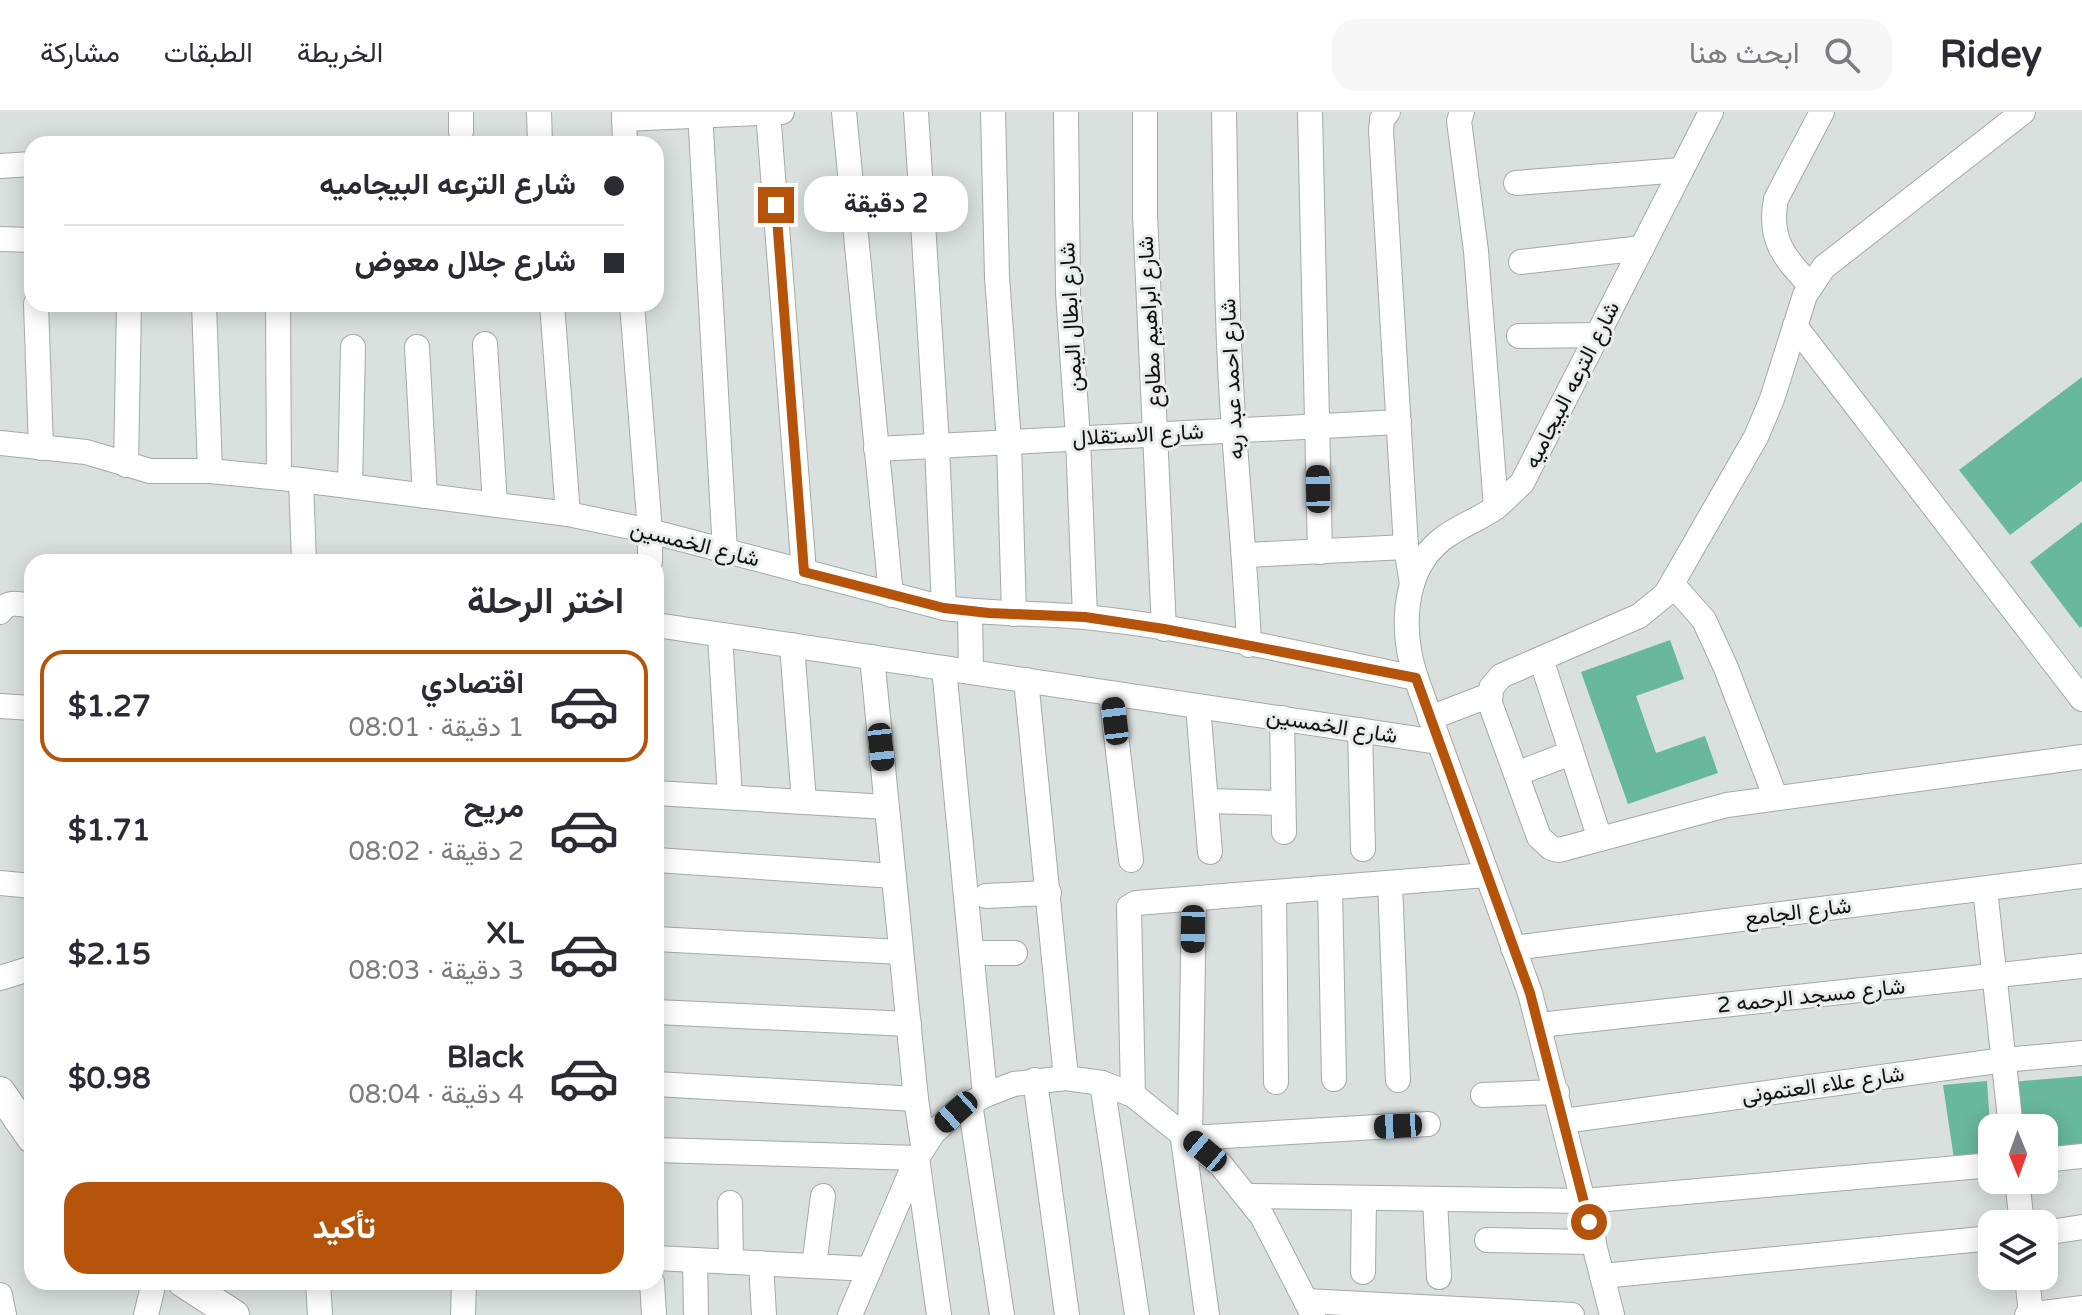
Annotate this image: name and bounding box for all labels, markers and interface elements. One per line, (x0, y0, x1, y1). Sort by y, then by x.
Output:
search box (1332, 19, 1892, 91)
text: Ridey (1940, 32, 2042, 78)
icon: search (1820, 33, 1864, 77)
text: ابحث هنا (1689, 35, 1800, 72)
text: مشاركة (40, 36, 120, 70)
text: الطبقات (164, 36, 253, 70)
text: الخريطة (297, 36, 383, 70)
text: شارع الترعه البيجاميه (319, 166, 576, 203)
callout: 2 دقيقة (804, 177, 968, 233)
route end (758, 187, 794, 223)
text: 2 دقيقة (844, 188, 928, 219)
street label: شارع ابراهيم مطاوع (1133, 235, 1168, 409)
street label: شارع ابطال اليمن (1054, 241, 1089, 393)
text: شارع جلال معوض (354, 243, 576, 280)
street label: شارع الترعه البيجاميه (1519, 297, 1626, 473)
street label: شارع احمد عبد ربه (1215, 298, 1250, 460)
street label: شارع الاستقلال (1072, 419, 1204, 452)
car (1306, 465, 1330, 513)
street label: شارع الخمسين (627, 515, 762, 574)
text: اختر الرحلة (467, 580, 624, 623)
text: اقتصادي (421, 665, 524, 702)
icon: car (548, 670, 620, 742)
text: $1.27 (68, 688, 151, 725)
car (1100, 696, 1130, 746)
street label: شارع الخمسين (1265, 703, 1399, 750)
text: 1 دقيقة · 08:01 (348, 712, 524, 743)
car (867, 722, 895, 772)
text: مريح (464, 789, 524, 826)
icon: car (548, 794, 620, 866)
text: $1.71 (68, 812, 151, 849)
text: 2 دقيقة · 08:02 (348, 836, 524, 867)
street label: شارع الجامع (1743, 893, 1853, 932)
car (1181, 905, 1205, 953)
text: XL (487, 915, 524, 952)
icon: car (548, 918, 620, 990)
text: $2.15 (68, 936, 151, 973)
text: 3 دقيقة · 08:03 (348, 955, 524, 986)
street label: شارع مسجد الرحمه 2 (1716, 973, 1907, 1020)
text: Black (447, 1039, 524, 1076)
icon: car (548, 1042, 620, 1114)
text: $0.98 (68, 1060, 151, 1097)
street label: شارع علاء العتمونى (1740, 1061, 1906, 1110)
text: 4 دقيقة · 08:04 (348, 1079, 524, 1110)
car (930, 1087, 982, 1137)
car (1373, 1113, 1423, 1139)
north arrow (1978, 1114, 2058, 1194)
map controls (1978, 1114, 2058, 1290)
car (1179, 1126, 1231, 1176)
button: تأكيد (64, 1182, 624, 1274)
route start (1571, 1204, 1607, 1240)
button: layers (1978, 1210, 2058, 1290)

